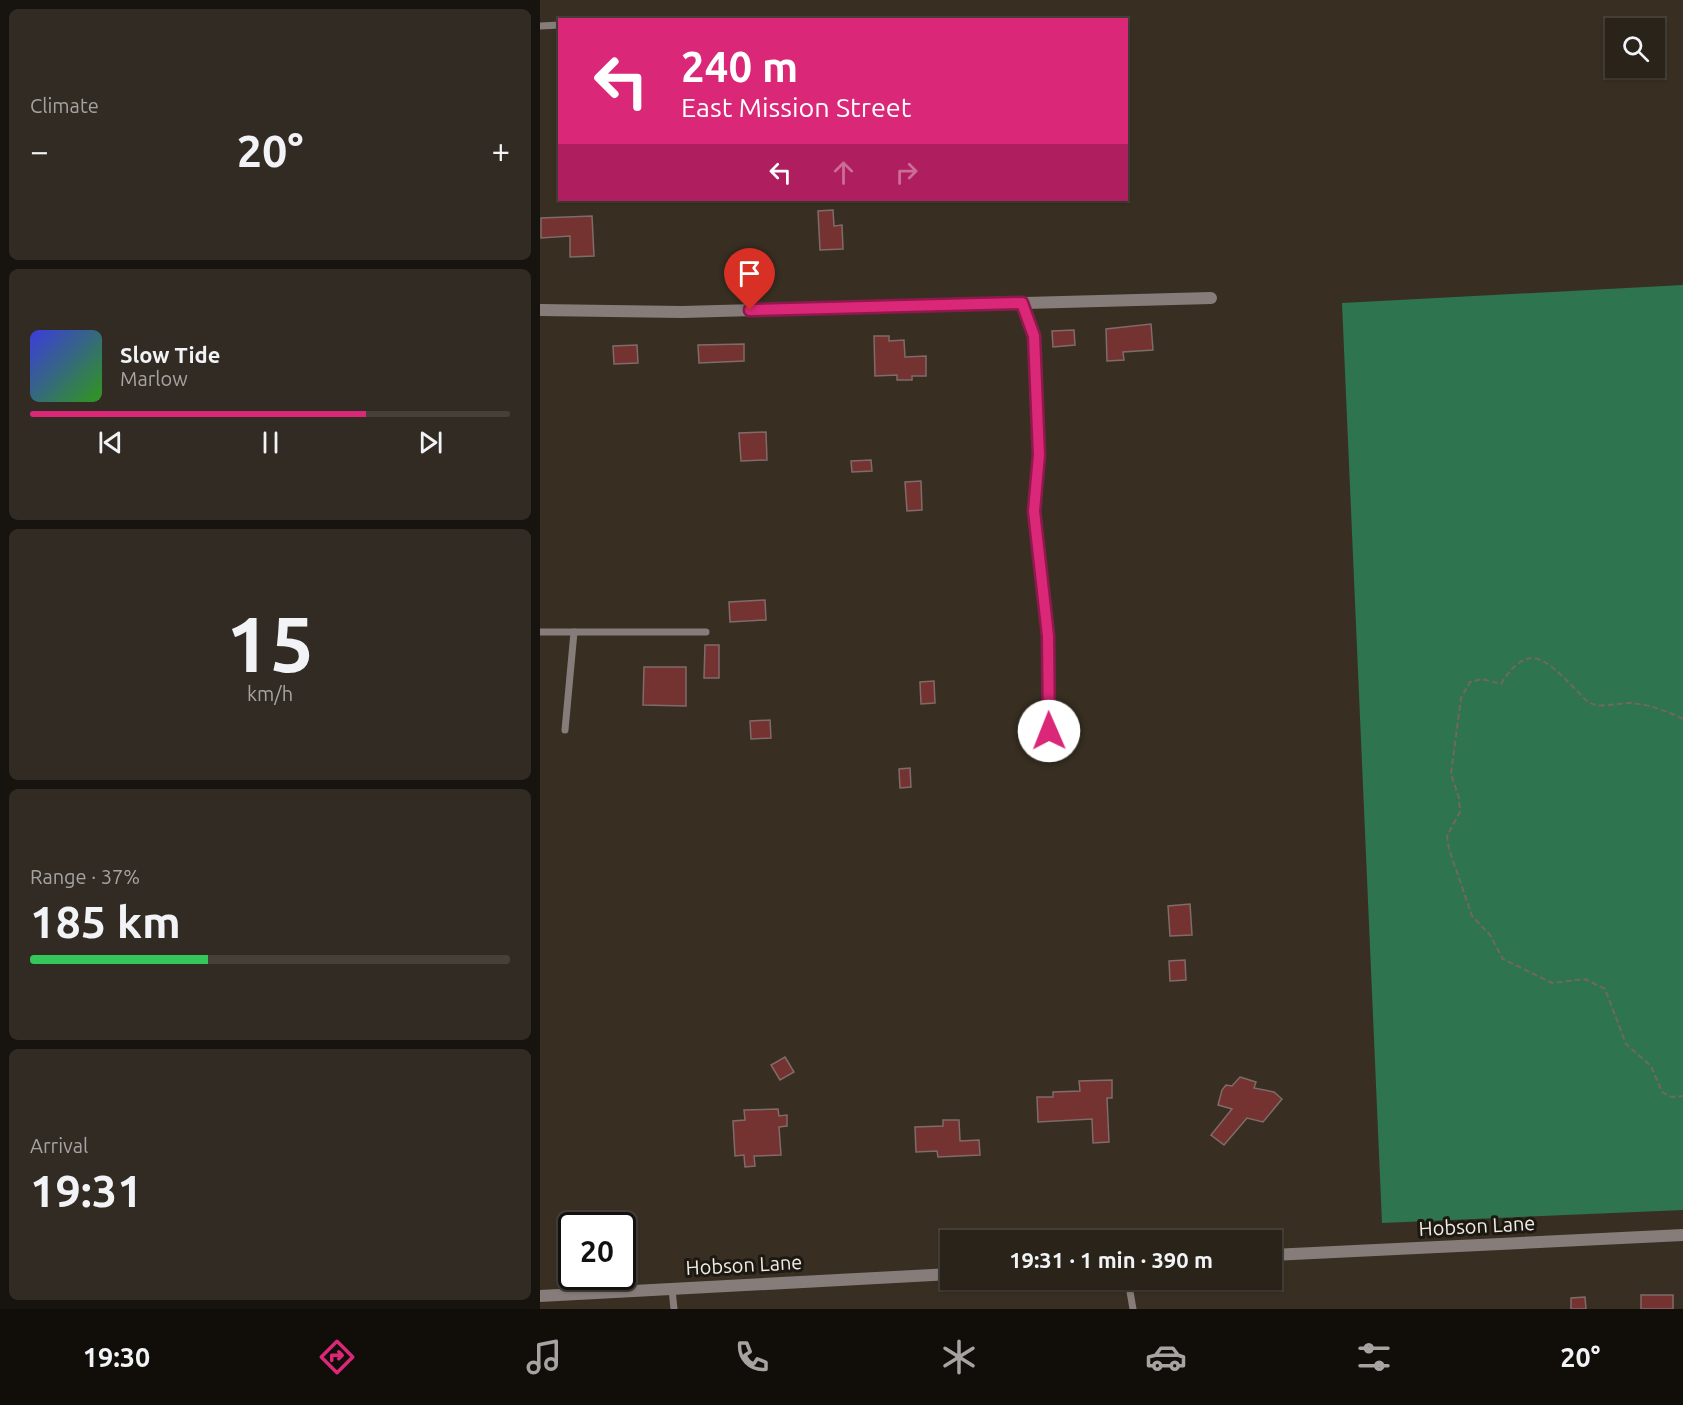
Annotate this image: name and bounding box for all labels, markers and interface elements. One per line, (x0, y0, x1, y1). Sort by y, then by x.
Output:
map controls (1605, 18, 1665, 78)
button: search (1605, 18, 1665, 78)
icon: left (582, 42, 660, 120)
text: 240 m (681, 43, 798, 90)
text: East Mission Street (681, 92, 911, 122)
text: Climate (30, 94, 99, 117)
text: 20° (237, 125, 303, 176)
text: − (30, 132, 49, 169)
text: + (491, 132, 510, 169)
icon: left (764, 156, 797, 189)
icon: ahead (827, 156, 860, 189)
icon: right (890, 156, 923, 189)
pin (724, 248, 775, 310)
icon: arrive (733, 257, 766, 290)
text: Slow Tide (120, 342, 220, 367)
text: Marlow (120, 367, 188, 390)
icon: previous (94, 426, 127, 459)
icon: pause (254, 426, 287, 459)
icon: next (414, 426, 447, 459)
text: 15 (226, 599, 314, 687)
text: km/h (247, 682, 293, 705)
position arrow (1017, 699, 1081, 763)
text: Range · 37% (30, 865, 140, 888)
text: 185 km (30, 896, 181, 947)
text: Arrival (30, 1134, 88, 1157)
text: 19:31 (30, 1165, 143, 1216)
street label: Hobson Lane (1418, 1211, 1536, 1240)
speed limit sign: 20 (558, 1212, 636, 1290)
text: 19:31 · 1 min · 390 m (1009, 1247, 1213, 1272)
street label: Hobson Lane (685, 1250, 803, 1279)
icon: directions (316, 1336, 358, 1378)
icon: music (523, 1336, 565, 1378)
icon: phone (731, 1336, 773, 1378)
icon: climate (938, 1336, 980, 1378)
icon: car (1145, 1336, 1187, 1378)
icon: filters (1353, 1336, 1395, 1378)
text: 19:30 (83, 1342, 150, 1372)
text: 20° (1560, 1342, 1600, 1372)

